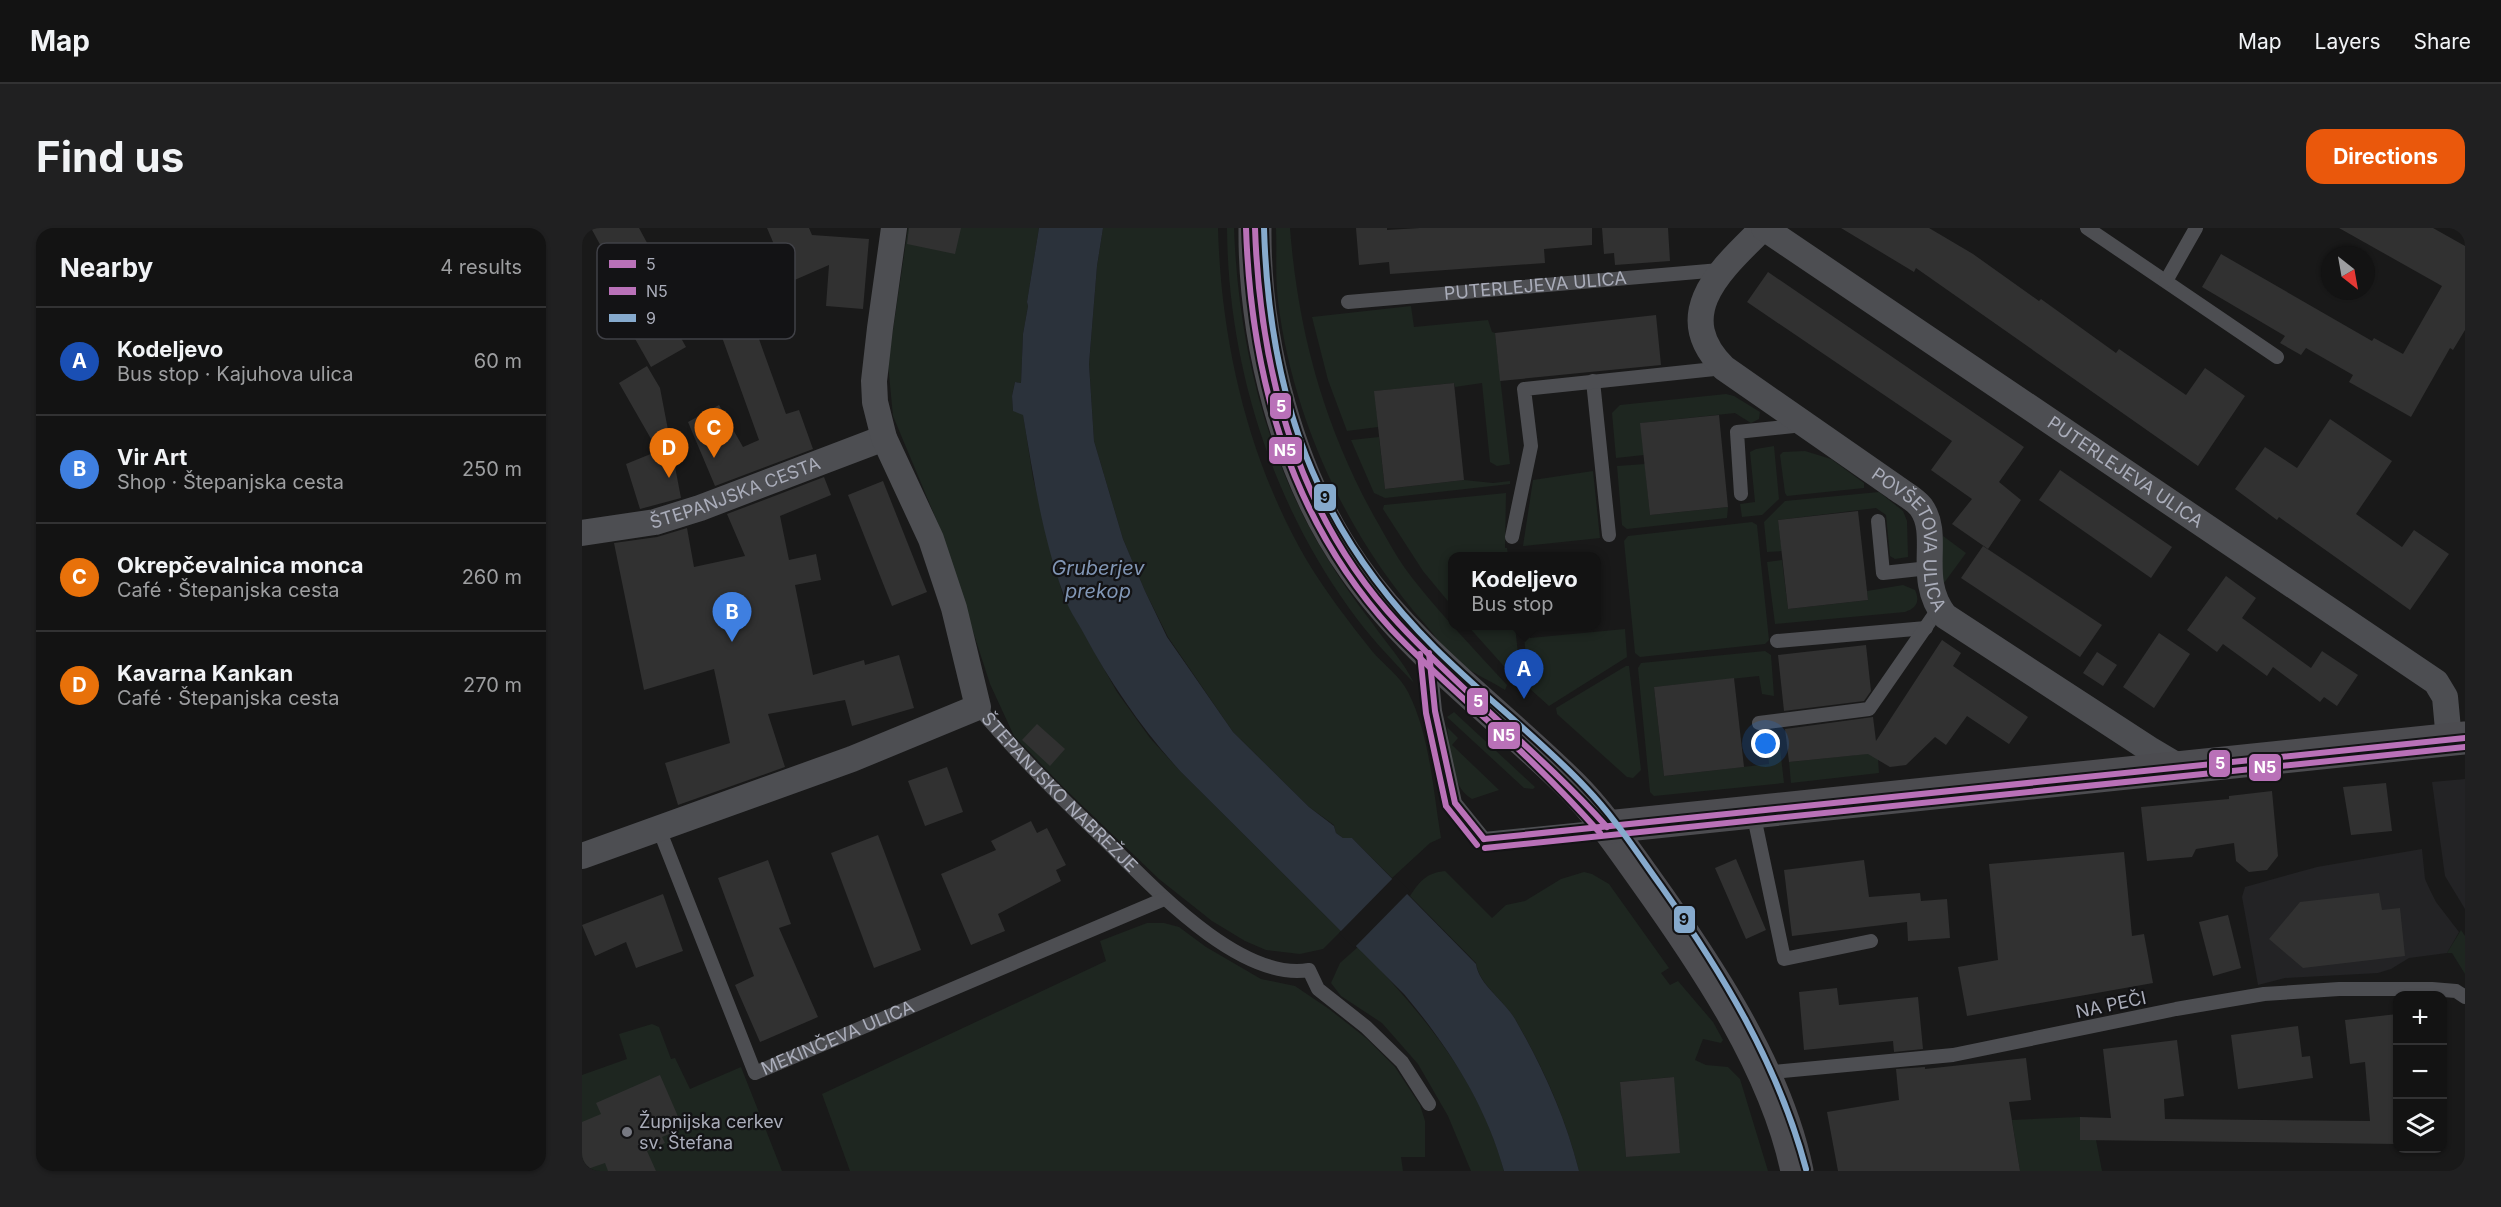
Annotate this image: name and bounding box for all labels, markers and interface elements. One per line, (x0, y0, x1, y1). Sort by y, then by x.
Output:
text: Map (30, 24, 90, 58)
text: Map (2238, 29, 2282, 54)
text: Layers (2315, 29, 2381, 54)
text: Share (2414, 29, 2471, 54)
button: Directions (2306, 129, 2465, 184)
text: Find us (36, 131, 184, 182)
legend (597, 243, 795, 339)
north arrow (2321, 246, 2375, 300)
text: Nearby (60, 252, 153, 283)
text: 5 (646, 254, 656, 274)
text: 4 results (440, 255, 522, 279)
street label: PUTERLEJEVA ULICA (1443, 267, 1628, 304)
text: N5 (646, 281, 668, 301)
text: 9 (646, 308, 656, 328)
text: Kodeljevo (117, 336, 223, 362)
text: A (72, 349, 87, 373)
text: 60 m (474, 349, 522, 373)
text: Bus stop · Kajuhova ulica (117, 362, 353, 386)
line badge: 5 (1269, 392, 1292, 420)
text: 5 (1276, 396, 1286, 416)
pin: C (694, 408, 734, 458)
street label: PUTERLEJEVA ULICA (2044, 412, 2207, 532)
pin: D (650, 428, 688, 478)
line badge: N5 (1268, 436, 1303, 465)
text: N5 (1274, 440, 1296, 460)
text: Vir Art (117, 444, 187, 470)
street label: ŠTEPANJSKA CESTA (647, 452, 823, 533)
text: B (73, 457, 86, 481)
text: 250 m (462, 457, 522, 481)
street label: POVŠETOVA ULICA (1868, 463, 1950, 615)
text: Shop · Štepanjska cesta (117, 470, 344, 494)
line badge: 9 (1313, 483, 1337, 512)
text: 9 (1320, 487, 1330, 507)
text: Okrepčevalnica monca (117, 552, 363, 578)
popup (1448, 552, 1601, 630)
water label: Gruberjev prekop (1051, 556, 1145, 603)
text: C (72, 565, 87, 589)
text: 260 m (462, 565, 522, 589)
text: Kodeljevo (1471, 566, 1578, 592)
text: Café · Štepanjska cesta (117, 578, 339, 602)
pin: B (712, 592, 752, 642)
text: Bus stop (1471, 592, 1554, 616)
pin: A (1504, 650, 1544, 699)
text: Kavarna Kankan (117, 660, 293, 686)
text: D (72, 673, 87, 697)
text: 270 m (463, 673, 522, 697)
text: Café · Štepanjska cesta (117, 686, 339, 710)
line badge: 5 (1466, 687, 1489, 716)
text: 5 (1473, 691, 1483, 711)
street label: ŠTEPANJSKO NABREŽJE (977, 707, 1142, 876)
line badge: N5 (1487, 721, 1521, 750)
text: N5 (1493, 725, 1515, 745)
your location (1751, 729, 1780, 758)
line badge: 5 (2208, 749, 2231, 778)
text: 5 (2215, 753, 2225, 773)
line badge: N5 (2248, 753, 2282, 782)
text: N5 (2254, 757, 2276, 777)
line badge: 9 (1673, 905, 1696, 934)
text: 9 (1679, 909, 1689, 929)
street label: NA PEČI (2074, 986, 2148, 1022)
map controls (2393, 991, 2447, 1153)
button: + (2393, 991, 2447, 1045)
street label: MEKINČEVA ULICA (758, 996, 917, 1079)
button: − (2393, 1045, 2447, 1099)
button: layers (2393, 1099, 2447, 1153)
place label: Župnijska cerkev sv. Štefana (639, 1110, 783, 1153)
marker: Župnijska cerkev sv. Štefana (620, 1125, 634, 1139)

